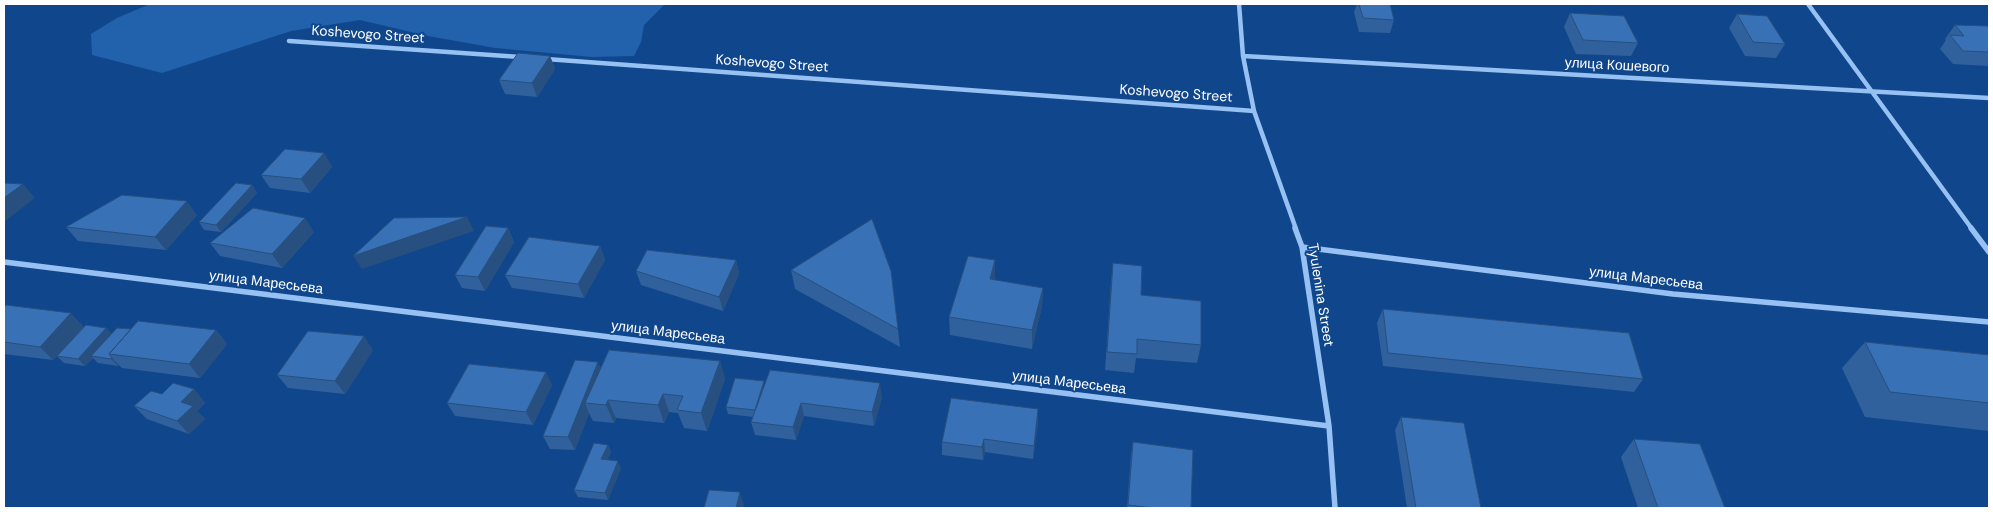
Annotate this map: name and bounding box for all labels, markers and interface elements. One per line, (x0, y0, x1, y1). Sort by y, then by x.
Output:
street label: Koshevogo Street (311, 23, 425, 47)
street label: Koshevogo Street (715, 52, 829, 76)
street label: улица Кошевого (1564, 55, 1670, 77)
street label: Koshevogo Street (1119, 82, 1233, 106)
street label: Tyulenina Street (1304, 242, 1336, 348)
street label: улица Маресьева (1588, 264, 1704, 294)
street label: улица Маресьева (208, 268, 324, 298)
street label: улица Маресьева (610, 318, 726, 348)
street label: улица Маресьева (1011, 368, 1127, 398)

